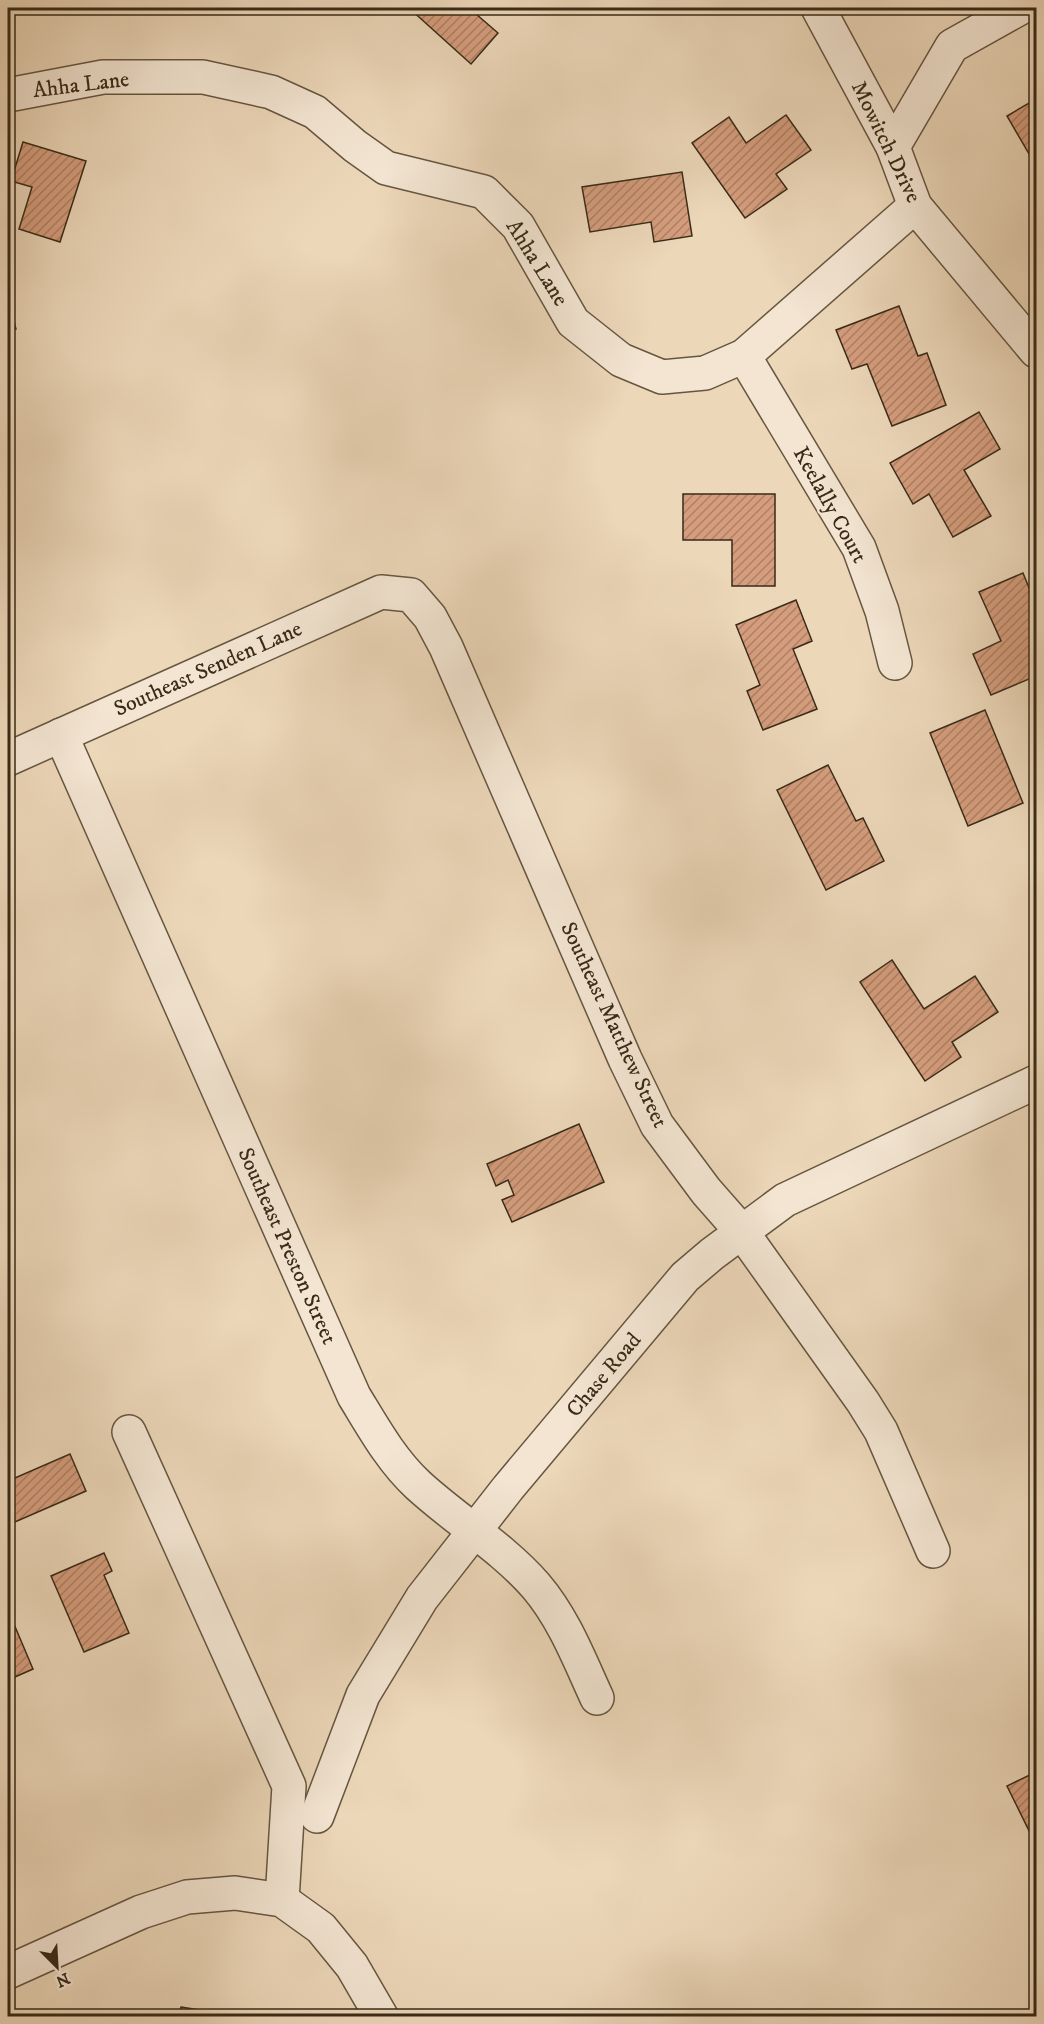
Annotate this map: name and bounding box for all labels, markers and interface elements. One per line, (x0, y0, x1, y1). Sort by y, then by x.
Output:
street label: Ahha Lane (31, 66, 131, 104)
street label: Mowitch Drive (845, 77, 927, 207)
street label: Ahha Lane (500, 215, 574, 311)
street label: Keelally Court (787, 442, 873, 568)
street label: Southeast Senden Lane (110, 615, 306, 723)
street label: Southeast Matthew Street (554, 918, 674, 1132)
street label: Southeast Preston Street (231, 1144, 343, 1348)
street label: Chase Road (561, 1327, 647, 1423)
north arrow (27, 1937, 87, 1997)
text: N (53, 1968, 73, 1992)

